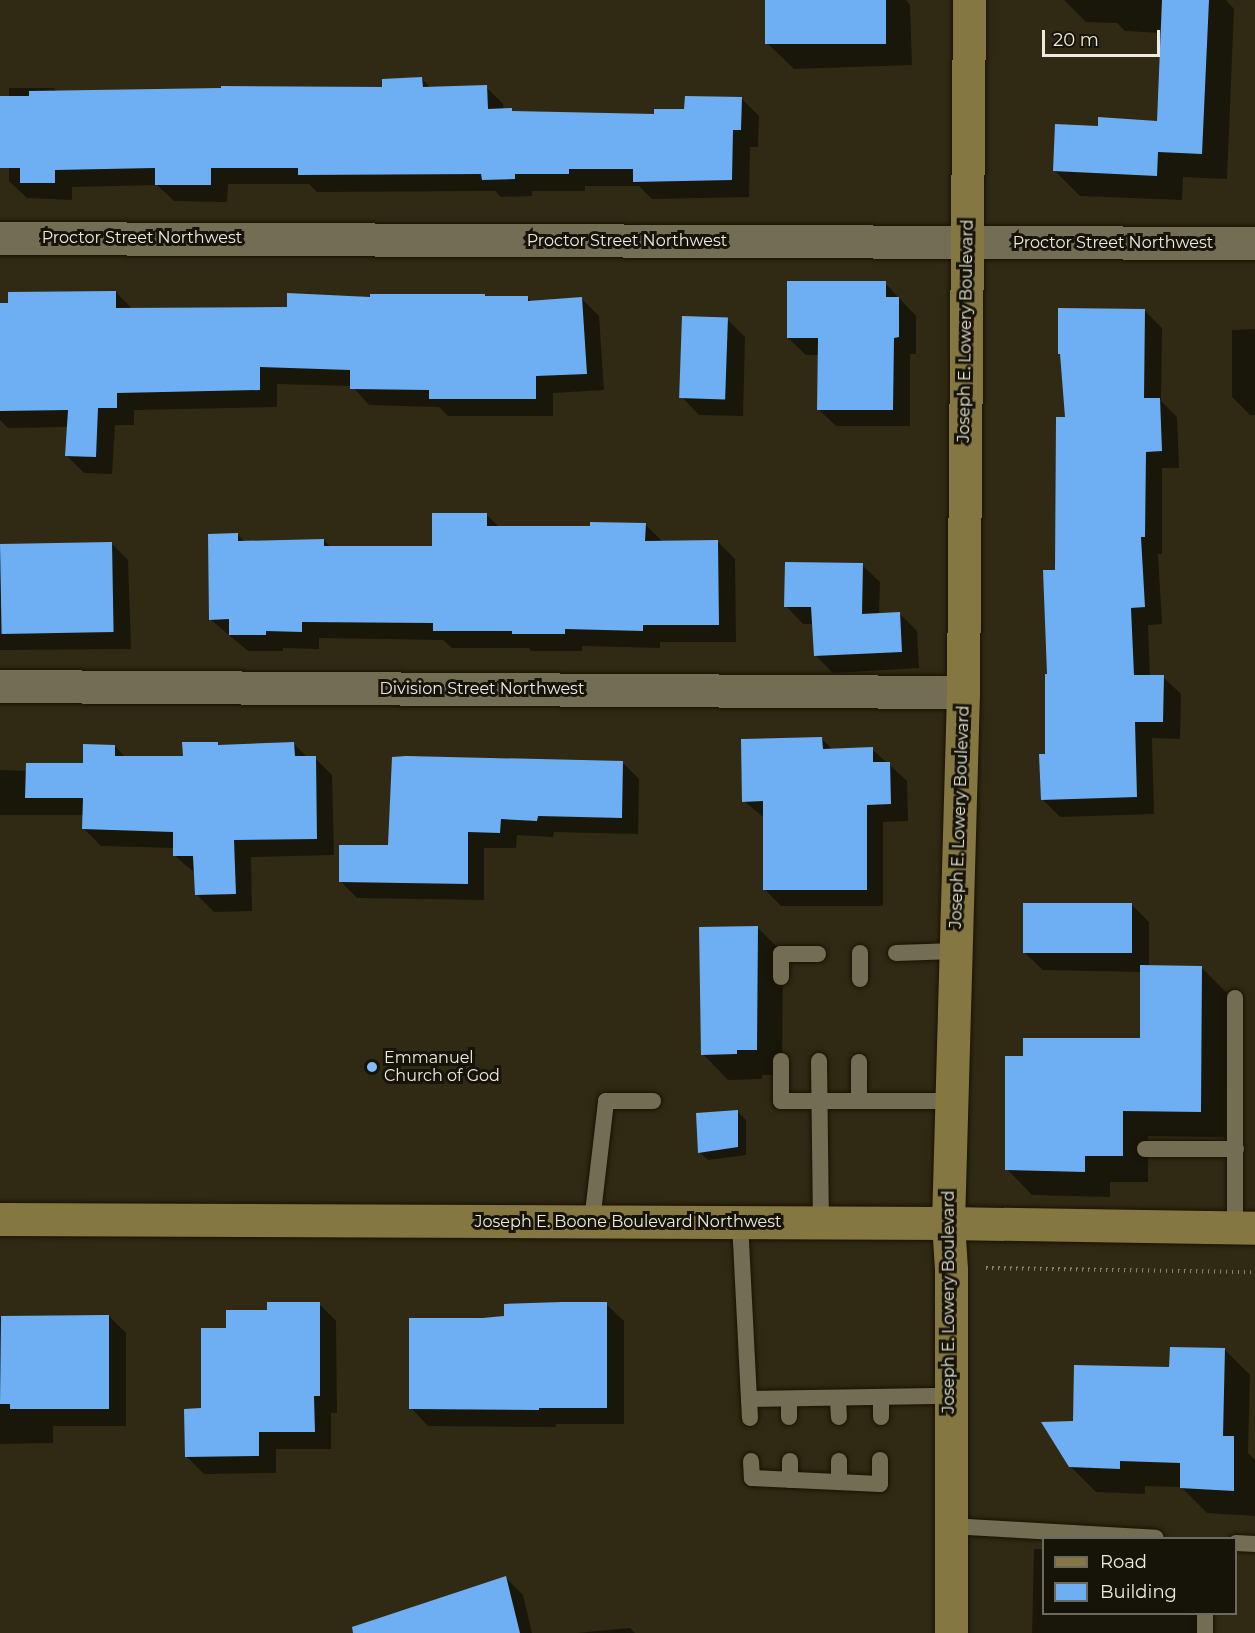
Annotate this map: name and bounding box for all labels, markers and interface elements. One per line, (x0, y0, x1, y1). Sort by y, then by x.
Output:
scale bar (1045, 18, 1164, 56)
text: 20 m (1053, 29, 1099, 51)
street label: Joseph E. Lowery Boulevard (954, 219, 978, 443)
street label: Proctor Street Northwest (42, 228, 242, 248)
street label: Proctor Street Northwest (527, 231, 727, 251)
street label: Proctor Street Northwest (1013, 233, 1213, 253)
street label: Division Street Northwest (380, 679, 584, 699)
street label: Joseph E. Lowery Boulevard (947, 705, 973, 929)
place label: Emmanuel Church of God (384, 1048, 500, 1086)
marker: Emmanuel Church of God (365, 1060, 379, 1074)
street label: Joseph E. Lowery Boulevard (939, 1190, 959, 1414)
street label: Joseph E. Boone Boulevard Northwest (475, 1212, 781, 1232)
legend (1042, 1537, 1237, 1615)
text: Road (1100, 1551, 1147, 1573)
text: Building (1100, 1581, 1177, 1603)

